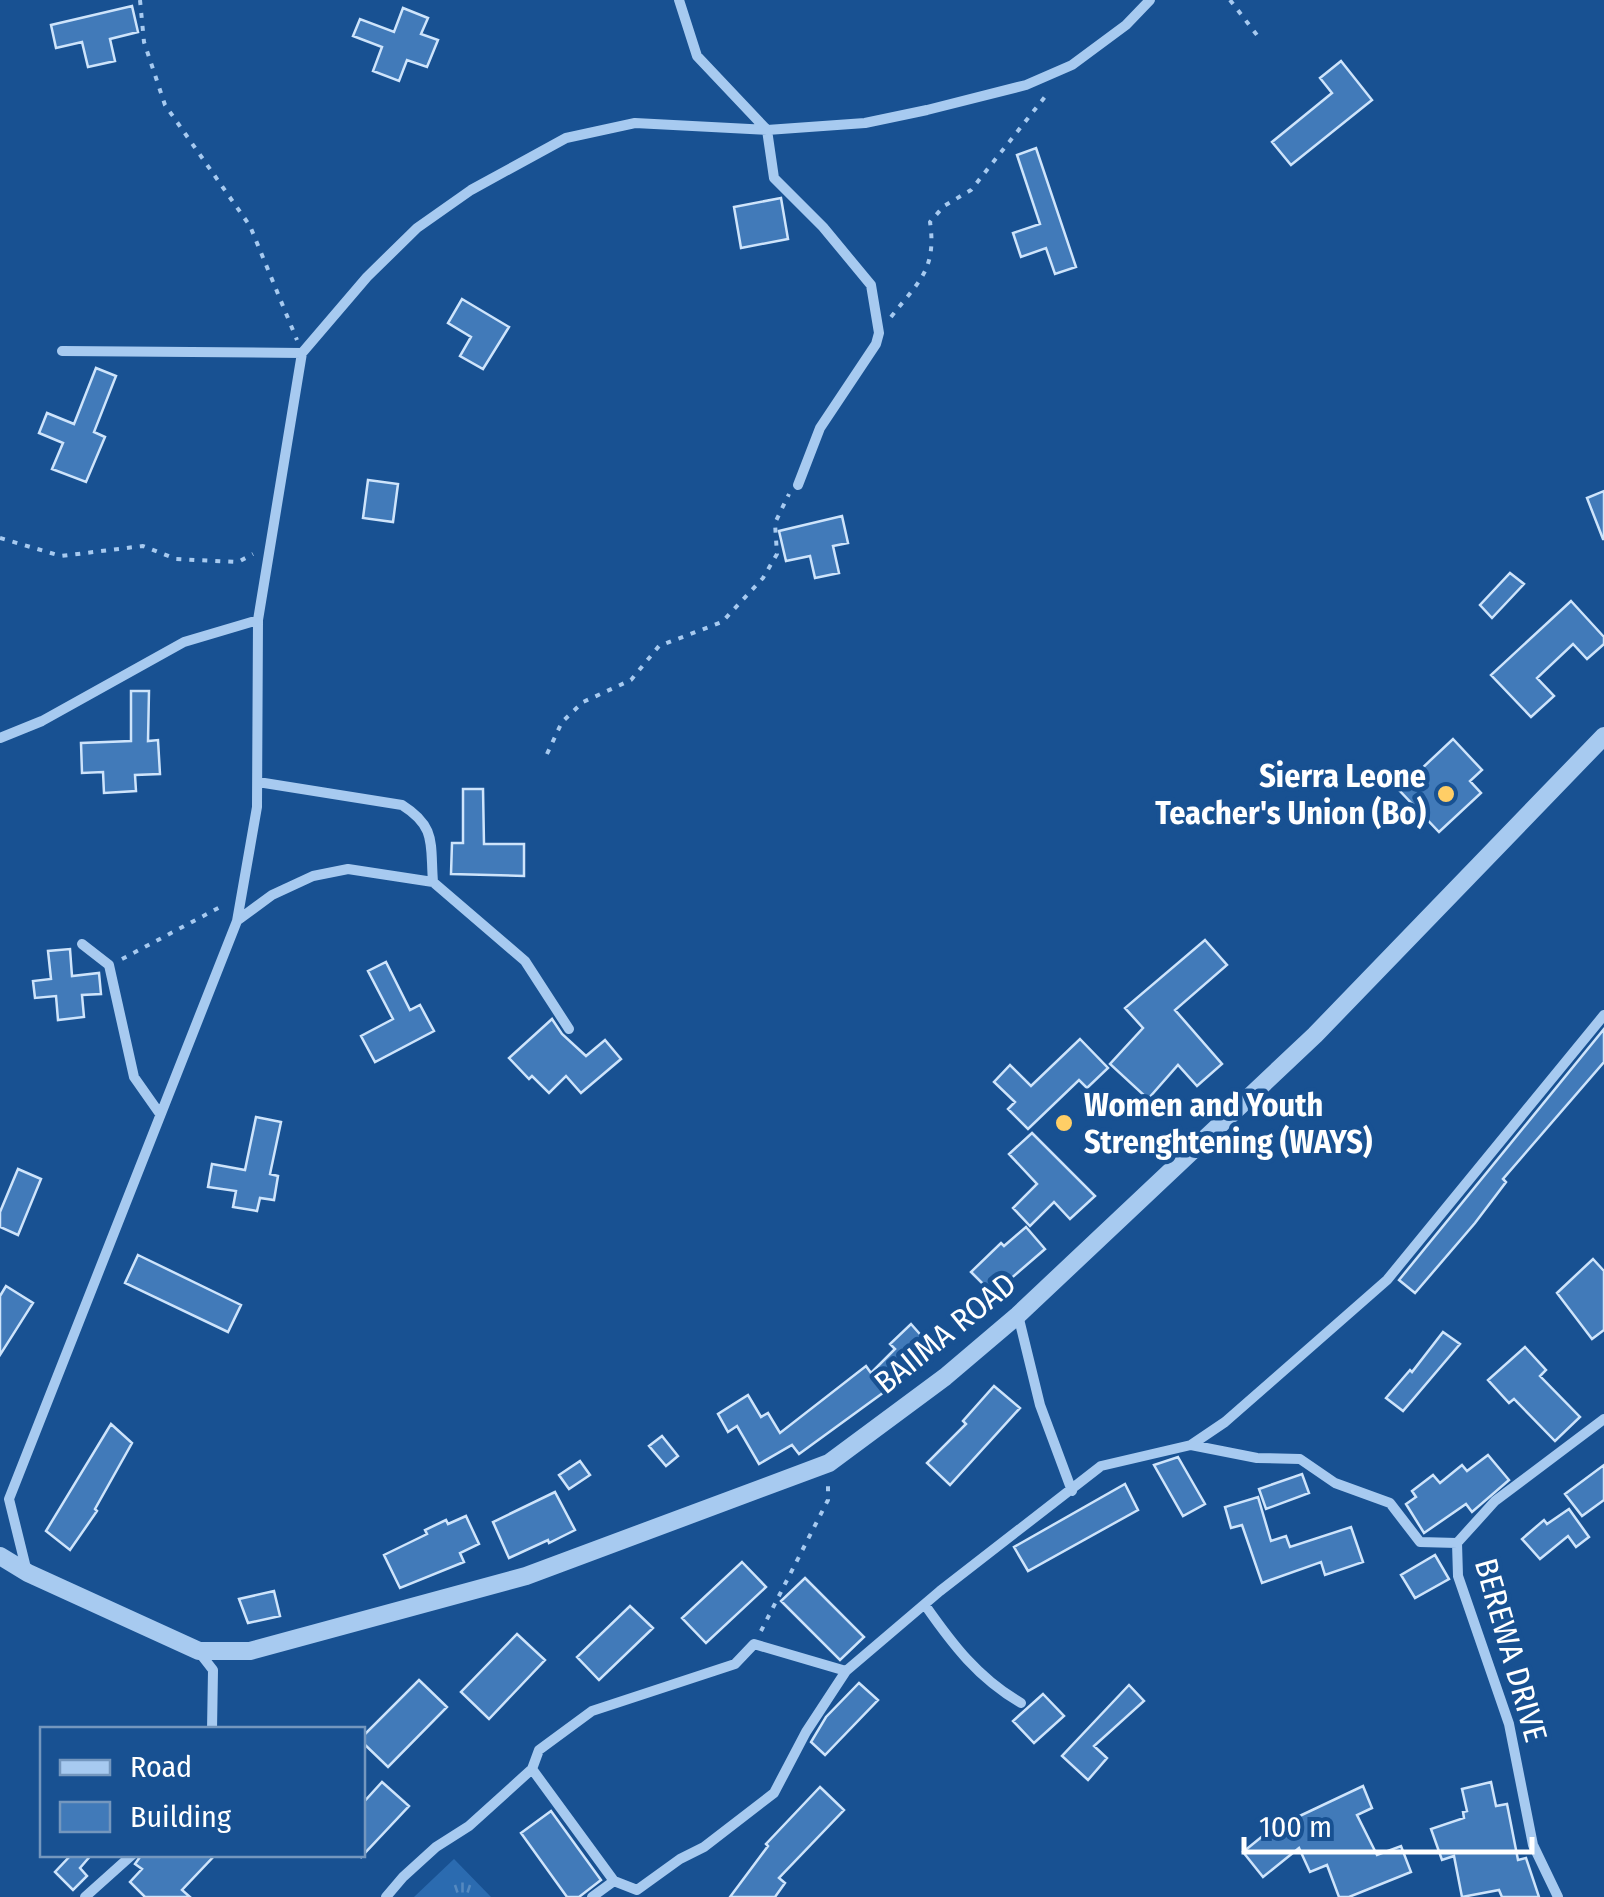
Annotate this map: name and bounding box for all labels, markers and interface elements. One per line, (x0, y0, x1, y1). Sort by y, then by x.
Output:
place label: Sierra Leone Teacher's Union (Bo) (1155, 757, 1426, 832)
marker: Sierra Leone Teacher's Union (Bo) (1435, 783, 1457, 805)
place label: Women and Youth Strenghtening (WAYS) (1084, 1086, 1373, 1161)
marker: Women and Youth Strenghtening (WAYS) (1053, 1112, 1075, 1134)
street label: BAIIMA ROAD (867, 1265, 1023, 1401)
street label: BEREWA DRIVE (1467, 1554, 1555, 1746)
legend (40, 1727, 365, 1857)
text: Road (130, 1749, 192, 1785)
scale bar (1244, 1792, 1532, 1854)
text: Building (130, 1799, 232, 1835)
text: 100 m (1259, 1809, 1332, 1845)

